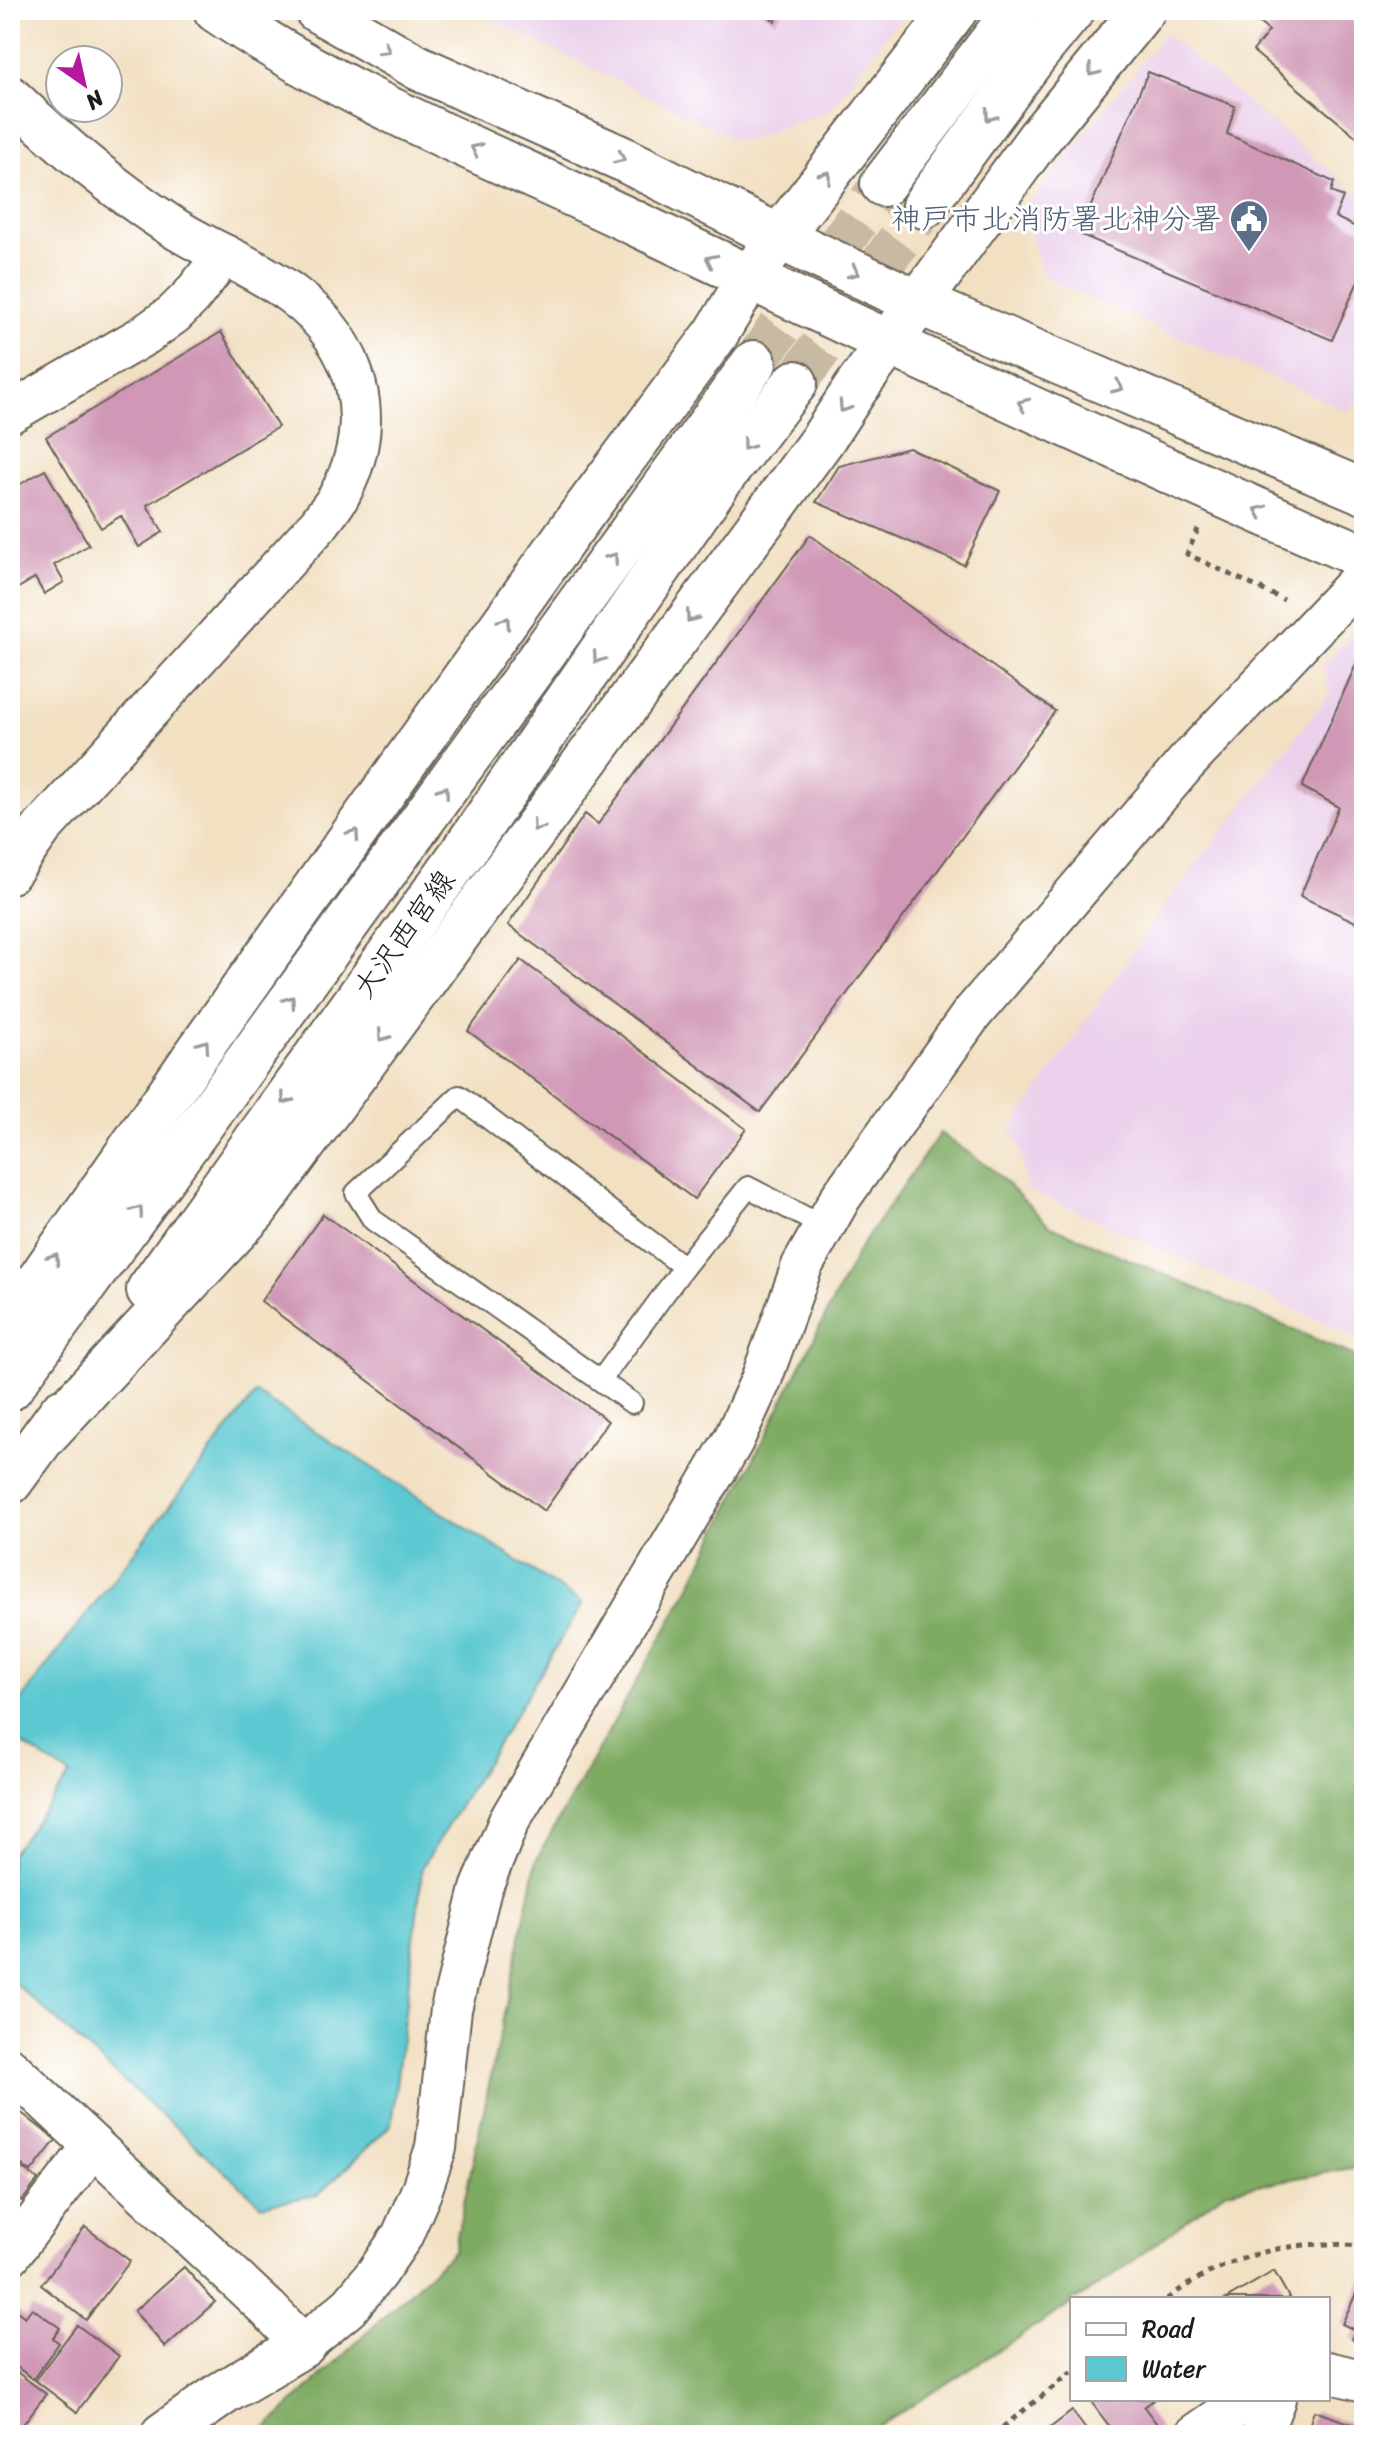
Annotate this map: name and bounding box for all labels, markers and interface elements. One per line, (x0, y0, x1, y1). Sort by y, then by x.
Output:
one-way arrow (377, 39, 391, 54)
north arrow (44, 44, 124, 124)
one-way arrow (1089, 61, 1103, 76)
text: N (77, 79, 113, 121)
one-way arrow (986, 108, 1000, 122)
one-way arrow (469, 143, 484, 159)
one-way arrow (612, 148, 627, 164)
one-way arrow (817, 170, 831, 185)
place label: 神戸市北消防署北神分署 (891, 192, 1221, 246)
public building icon: 神戸市北消防署北神分署 (1228, 198, 1270, 253)
one-way arrow (704, 254, 719, 270)
one-way arrow (846, 262, 860, 278)
one-way arrow (1110, 377, 1124, 393)
one-way arrow (1017, 397, 1032, 413)
one-way arrow (838, 398, 853, 412)
one-way arrow (743, 436, 757, 451)
one-way arrow (1254, 504, 1269, 520)
one-way arrow (603, 552, 618, 567)
one-way arrow (686, 608, 701, 622)
one-way arrow (495, 616, 510, 630)
one-way arrow (593, 649, 608, 663)
one-way arrow (434, 785, 448, 799)
one-way arrow (532, 818, 547, 832)
one-way arrow (344, 828, 359, 842)
street label: 大沢西宮線 (338, 857, 470, 1011)
one-way arrow (281, 995, 295, 1010)
one-way arrow (378, 1027, 393, 1041)
one-way arrow (194, 1040, 208, 1054)
one-way arrow (281, 1090, 296, 1104)
one-way arrow (128, 1206, 143, 1220)
one-way arrow (44, 1253, 59, 1267)
legend (1070, 2297, 1330, 2401)
text: Road (1142, 2308, 1196, 2350)
text: Water (1142, 2348, 1207, 2390)

